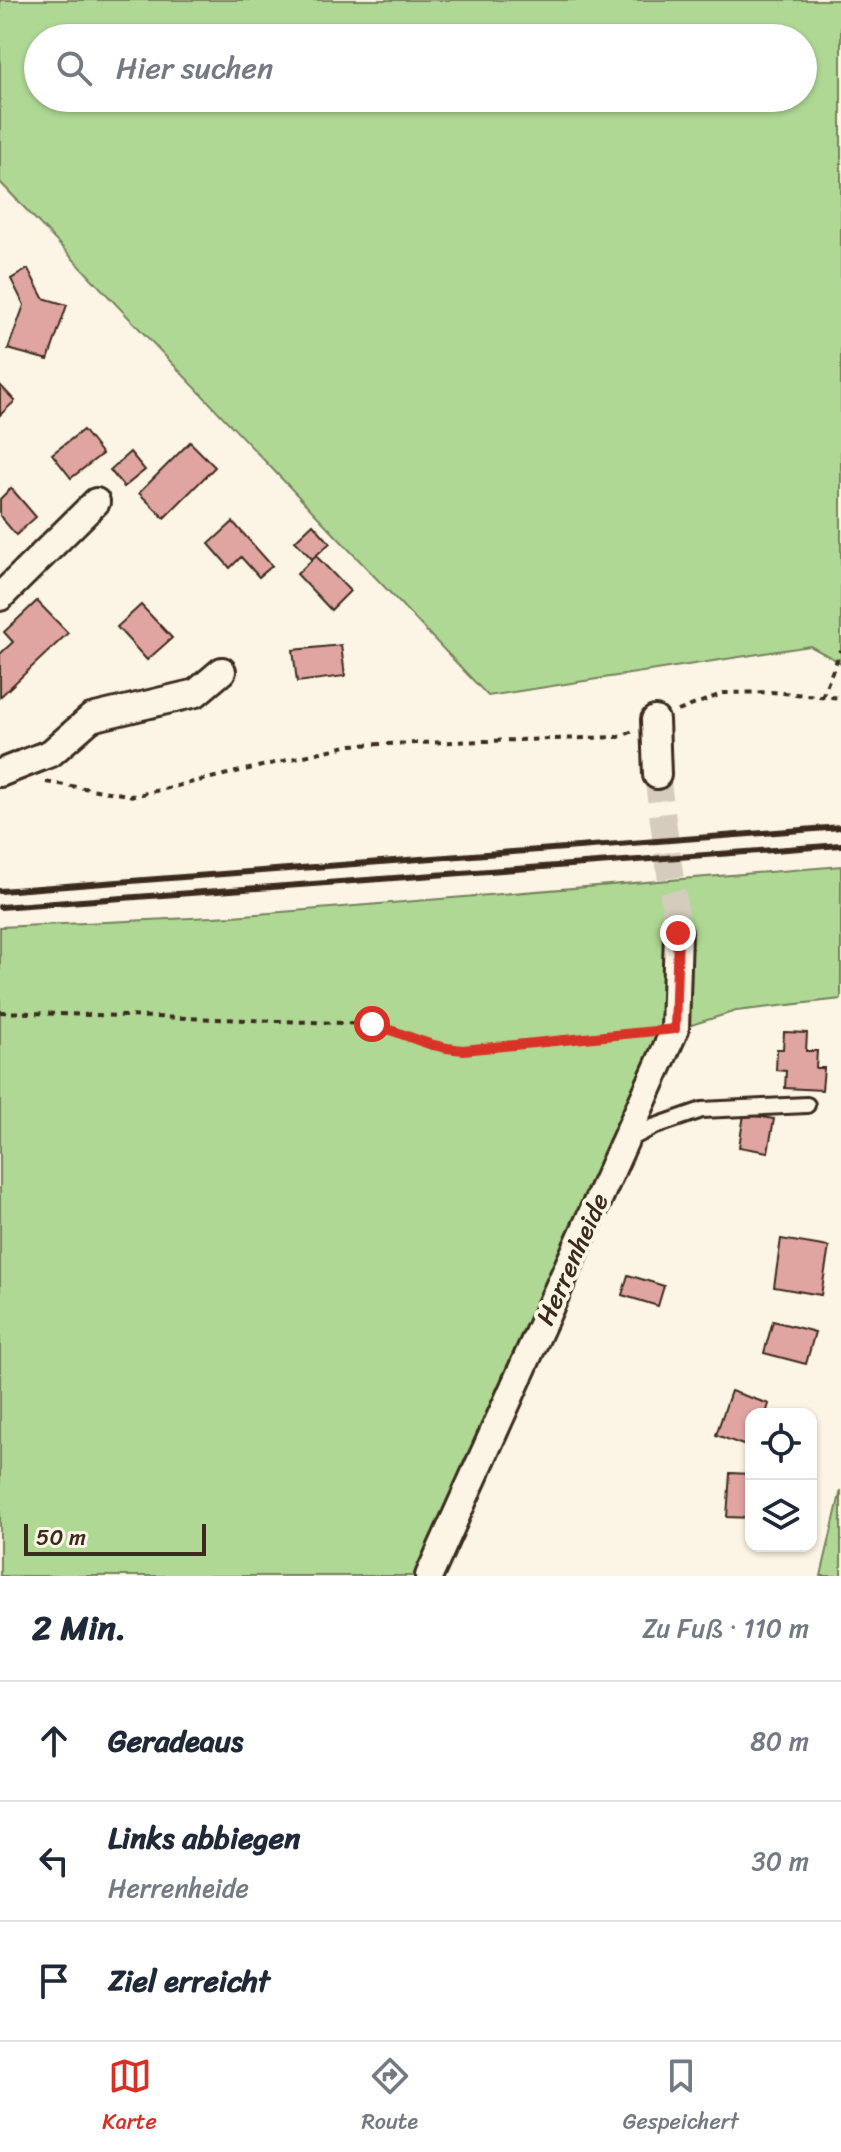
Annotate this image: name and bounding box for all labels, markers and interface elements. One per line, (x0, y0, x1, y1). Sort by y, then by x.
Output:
search box (24, 24, 817, 112)
text: Hier suchen (116, 41, 273, 95)
icon: search (52, 46, 96, 90)
route end (660, 915, 696, 951)
route start (354, 1006, 390, 1042)
street label: Herrenheide (522, 1185, 622, 1333)
map controls (745, 1408, 817, 1552)
button: locate (745, 1408, 817, 1480)
button: layers (745, 1480, 817, 1552)
text: 50 m (36, 1518, 86, 1557)
scale bar (24, 1520, 206, 1556)
text: 2 Min. (32, 1598, 126, 1658)
text: Zu Fuß · 110 m (642, 1605, 809, 1651)
text: Geradeaus (108, 1714, 243, 1768)
text: 80 m (750, 1718, 809, 1764)
icon: ahead (32, 1719, 76, 1763)
text: Links abbiegen (108, 1811, 300, 1865)
text: 30 m (752, 1838, 809, 1884)
icon: left (32, 1839, 76, 1883)
text: Herrenheide (108, 1865, 249, 1911)
text: Ziel erreicht (108, 1954, 270, 2008)
icon: arrive (32, 1959, 76, 2003)
tab: Karte (102, 2054, 157, 2141)
tab: Route (361, 2054, 418, 2141)
tab: Gespeichert (623, 2054, 739, 2141)

